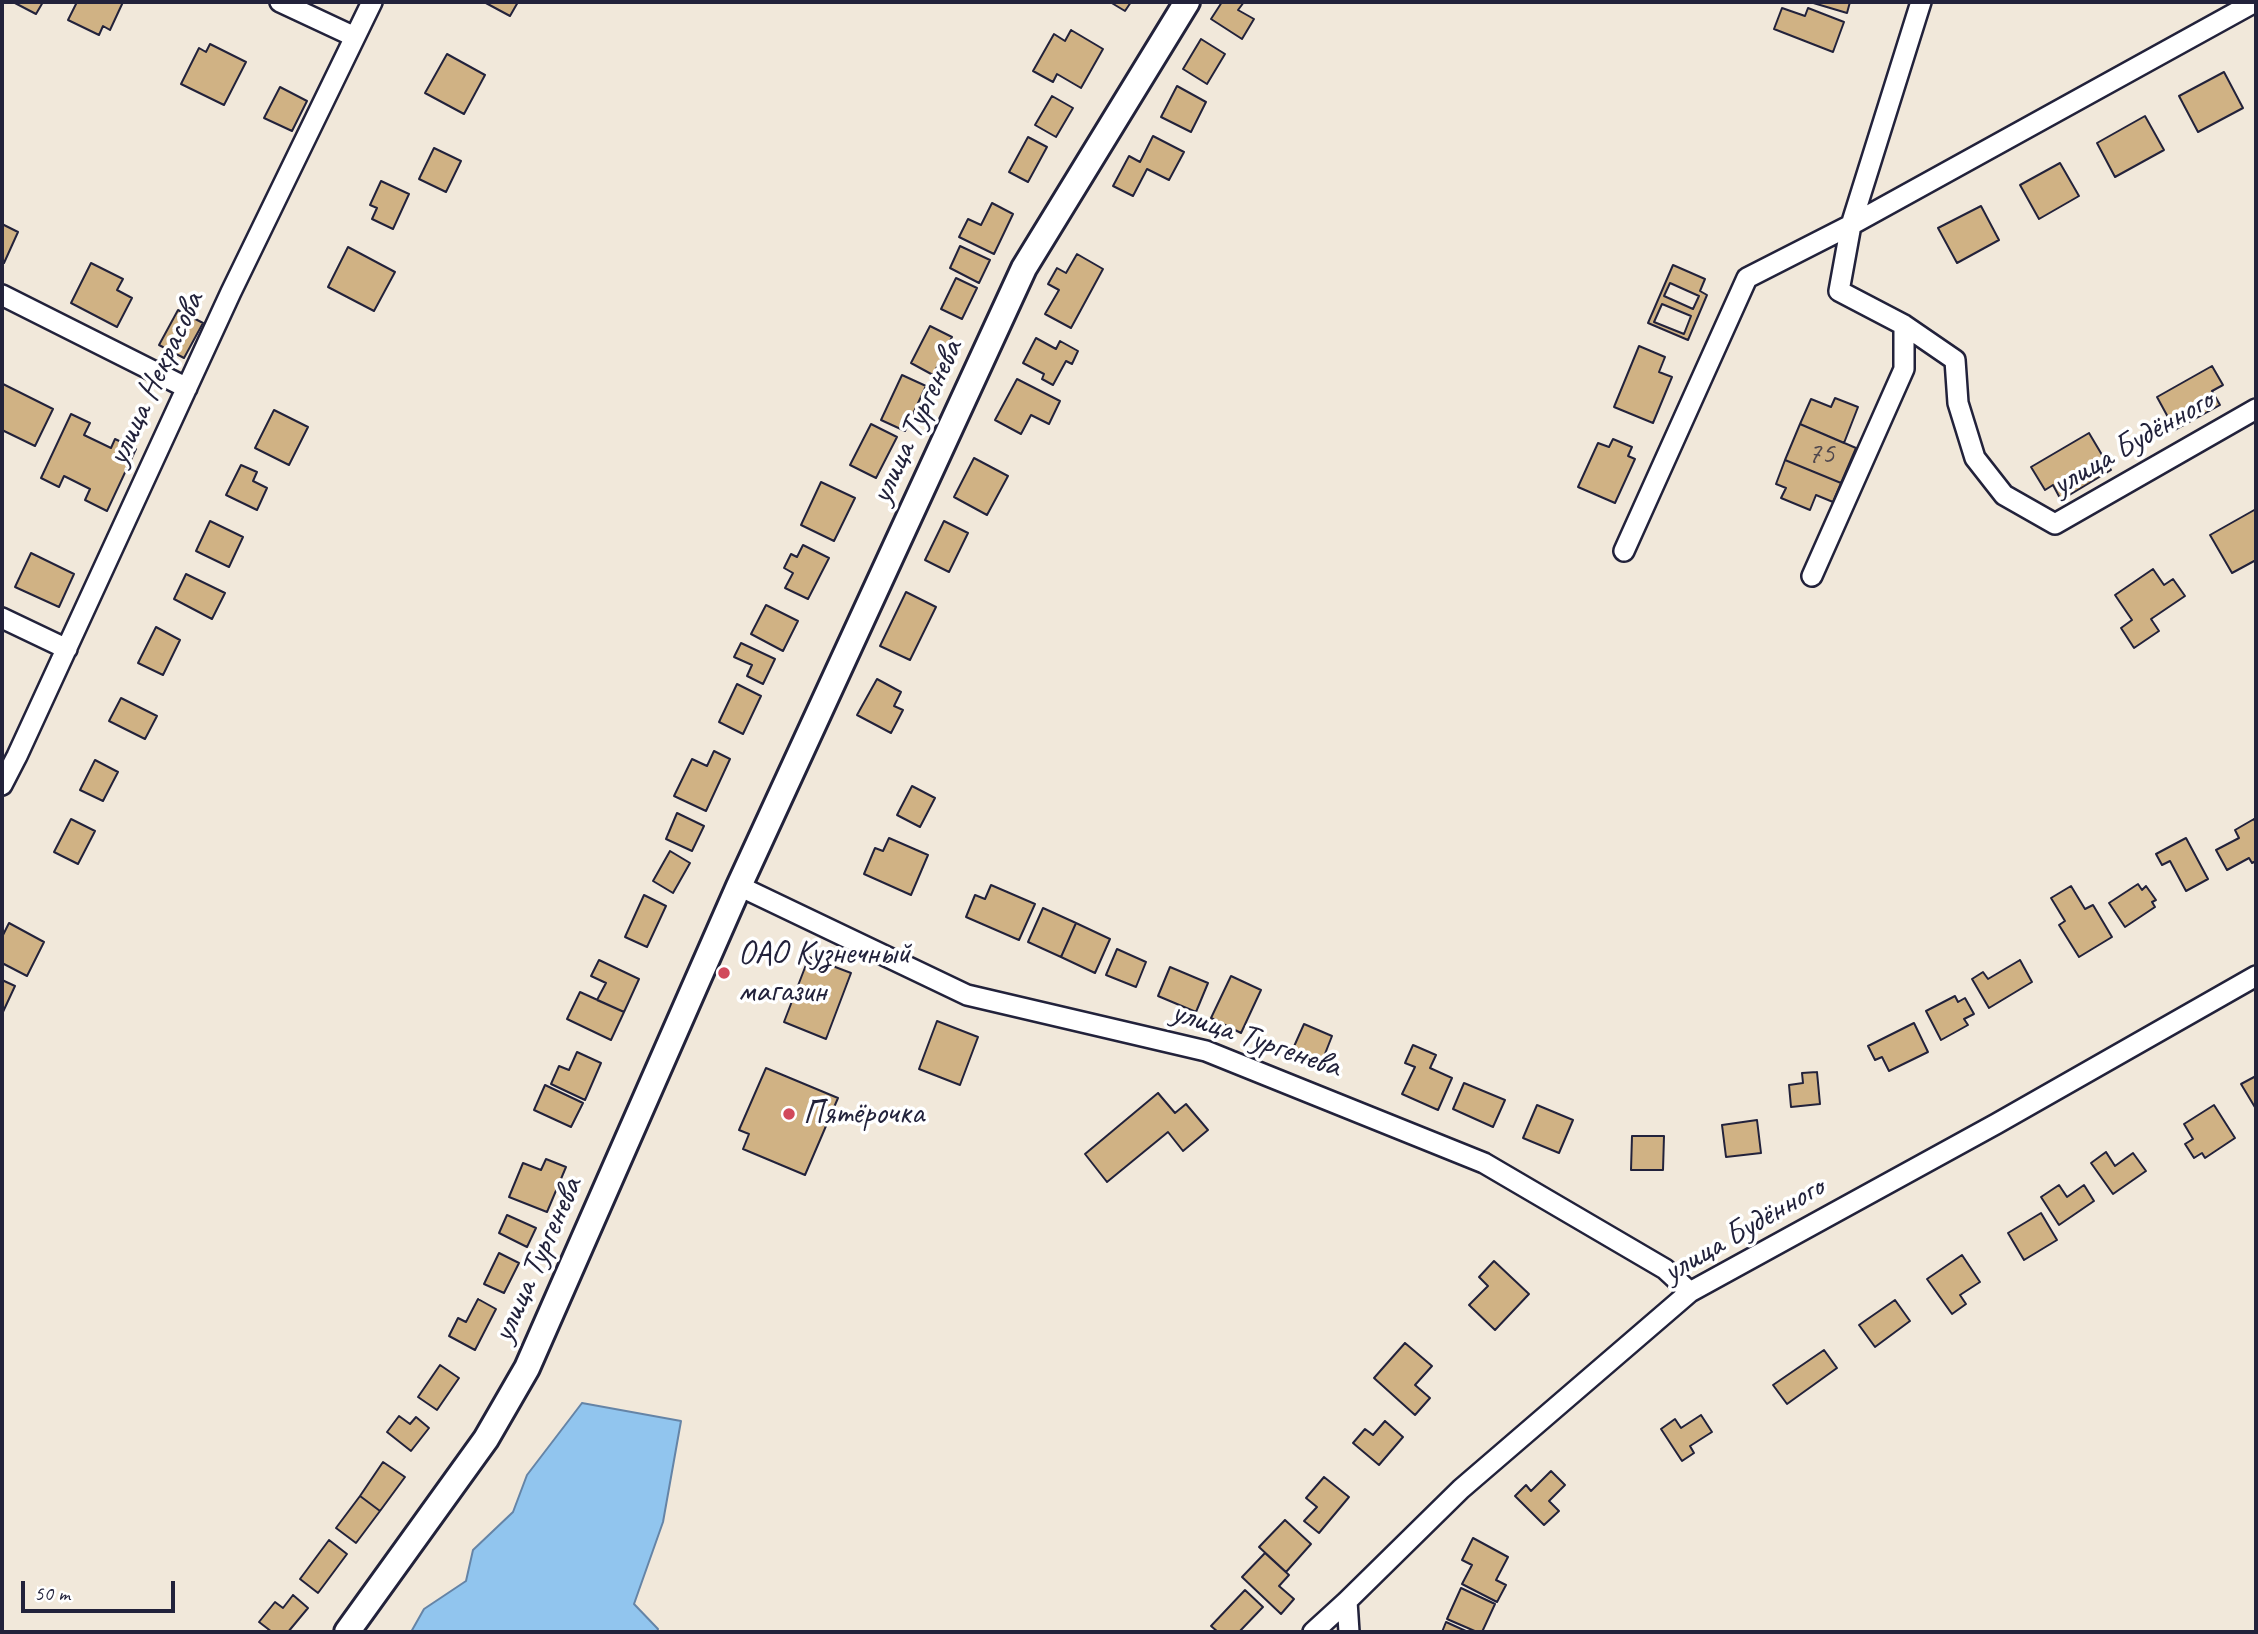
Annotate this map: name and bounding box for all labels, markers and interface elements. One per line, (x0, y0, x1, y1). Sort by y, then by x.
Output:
street label: улица Некрасова (99, 286, 213, 472)
street label: улица Тургенева (862, 334, 972, 510)
street label: улица Будённого (2045, 381, 2221, 505)
house number: 75 (1808, 436, 1834, 472)
place label: ОАО Кузнечный магазин (738, 934, 910, 1012)
marker: ОАО Кузнечный магазин (716, 965, 732, 981)
street label: улица Тургенева (1166, 993, 1346, 1087)
place label: Пятёрочка (803, 1094, 924, 1134)
marker: Пятёрочка (781, 1106, 797, 1122)
street label: улица Будённого (1656, 1168, 1832, 1292)
street label: улица Тургенева (484, 1172, 592, 1348)
scale bar (24, 1568, 178, 1612)
text: 50 m (34, 1580, 70, 1606)

